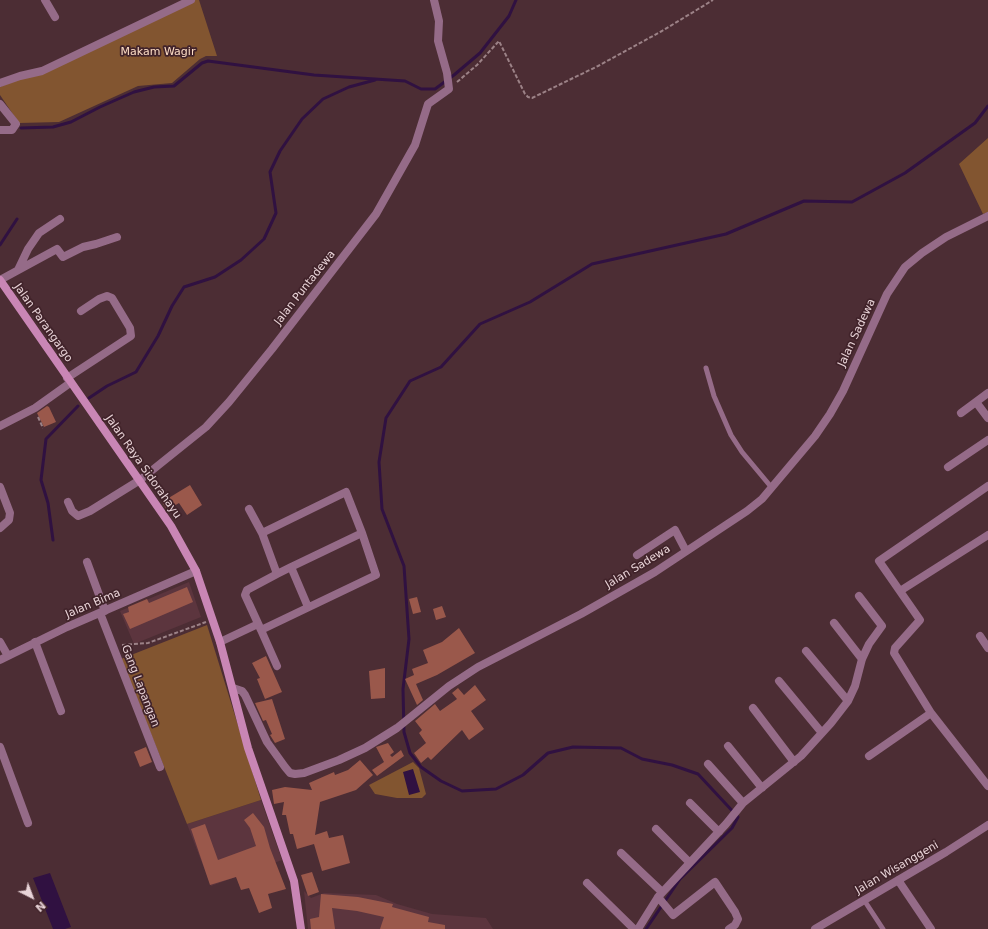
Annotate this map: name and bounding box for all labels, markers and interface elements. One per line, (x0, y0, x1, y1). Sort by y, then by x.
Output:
park label: Makam Wagir (121, 45, 195, 59)
street label: Jalan Puntadewa (272, 248, 338, 328)
street label: Jalan Parangargo (11, 281, 75, 365)
street label: Jalan Sadewa (835, 297, 879, 369)
street label: Jalan Raya Sidorahayu (102, 413, 184, 521)
street label: Jalan Sadewa (603, 542, 673, 592)
street label: Jalan Bima (64, 587, 122, 621)
street label: Gang Lapangan (118, 643, 162, 729)
street label: Jalan Wisanggeni (853, 839, 941, 897)
north arrow (12, 877, 52, 917)
text: N (33, 898, 48, 914)

